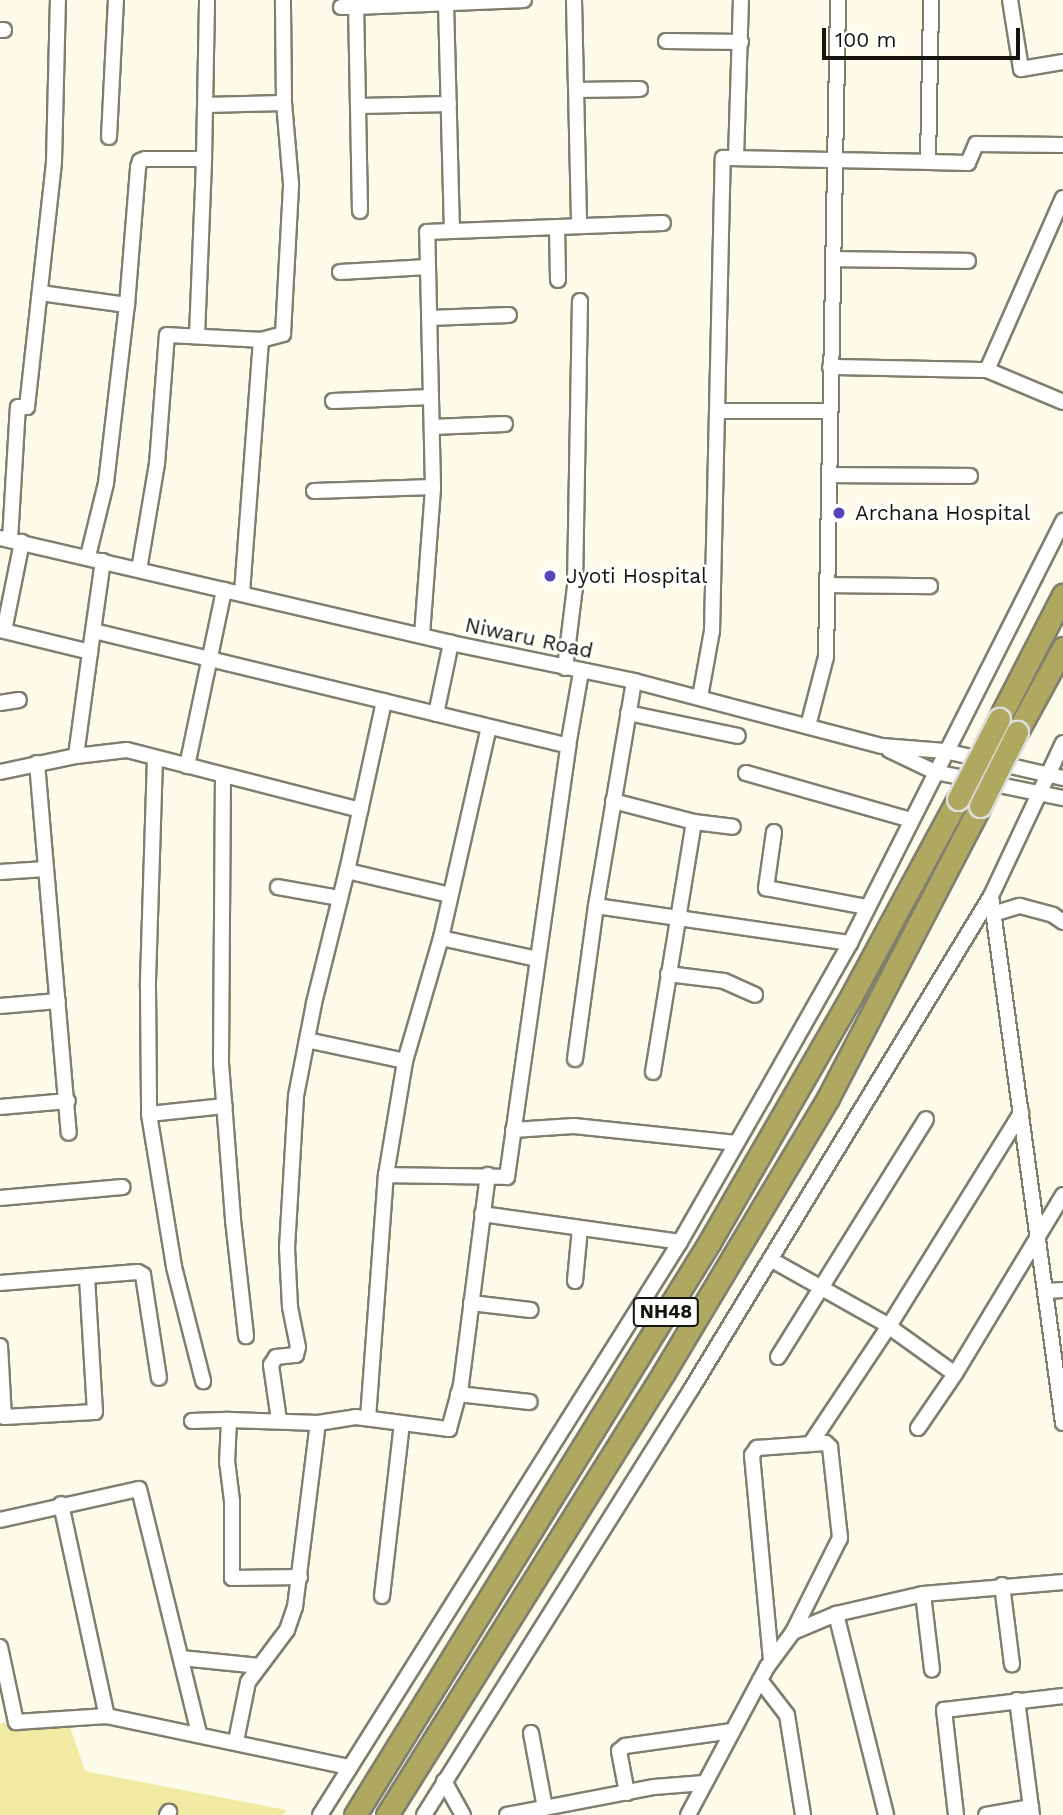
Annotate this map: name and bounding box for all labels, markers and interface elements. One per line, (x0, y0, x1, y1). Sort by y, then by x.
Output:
scale bar (825, 14, 1023, 58)
text: 100 m (835, 27, 897, 52)
place label: Archana Hospital (855, 500, 1031, 526)
marker: Archana Hospital (829, 503, 849, 523)
place label: Jyoti Hospital (566, 563, 707, 589)
marker: Jyoti Hospital (540, 566, 560, 586)
street label: Niwaru Road (463, 612, 595, 664)
road number: NH48 (633, 1296, 699, 1328)

